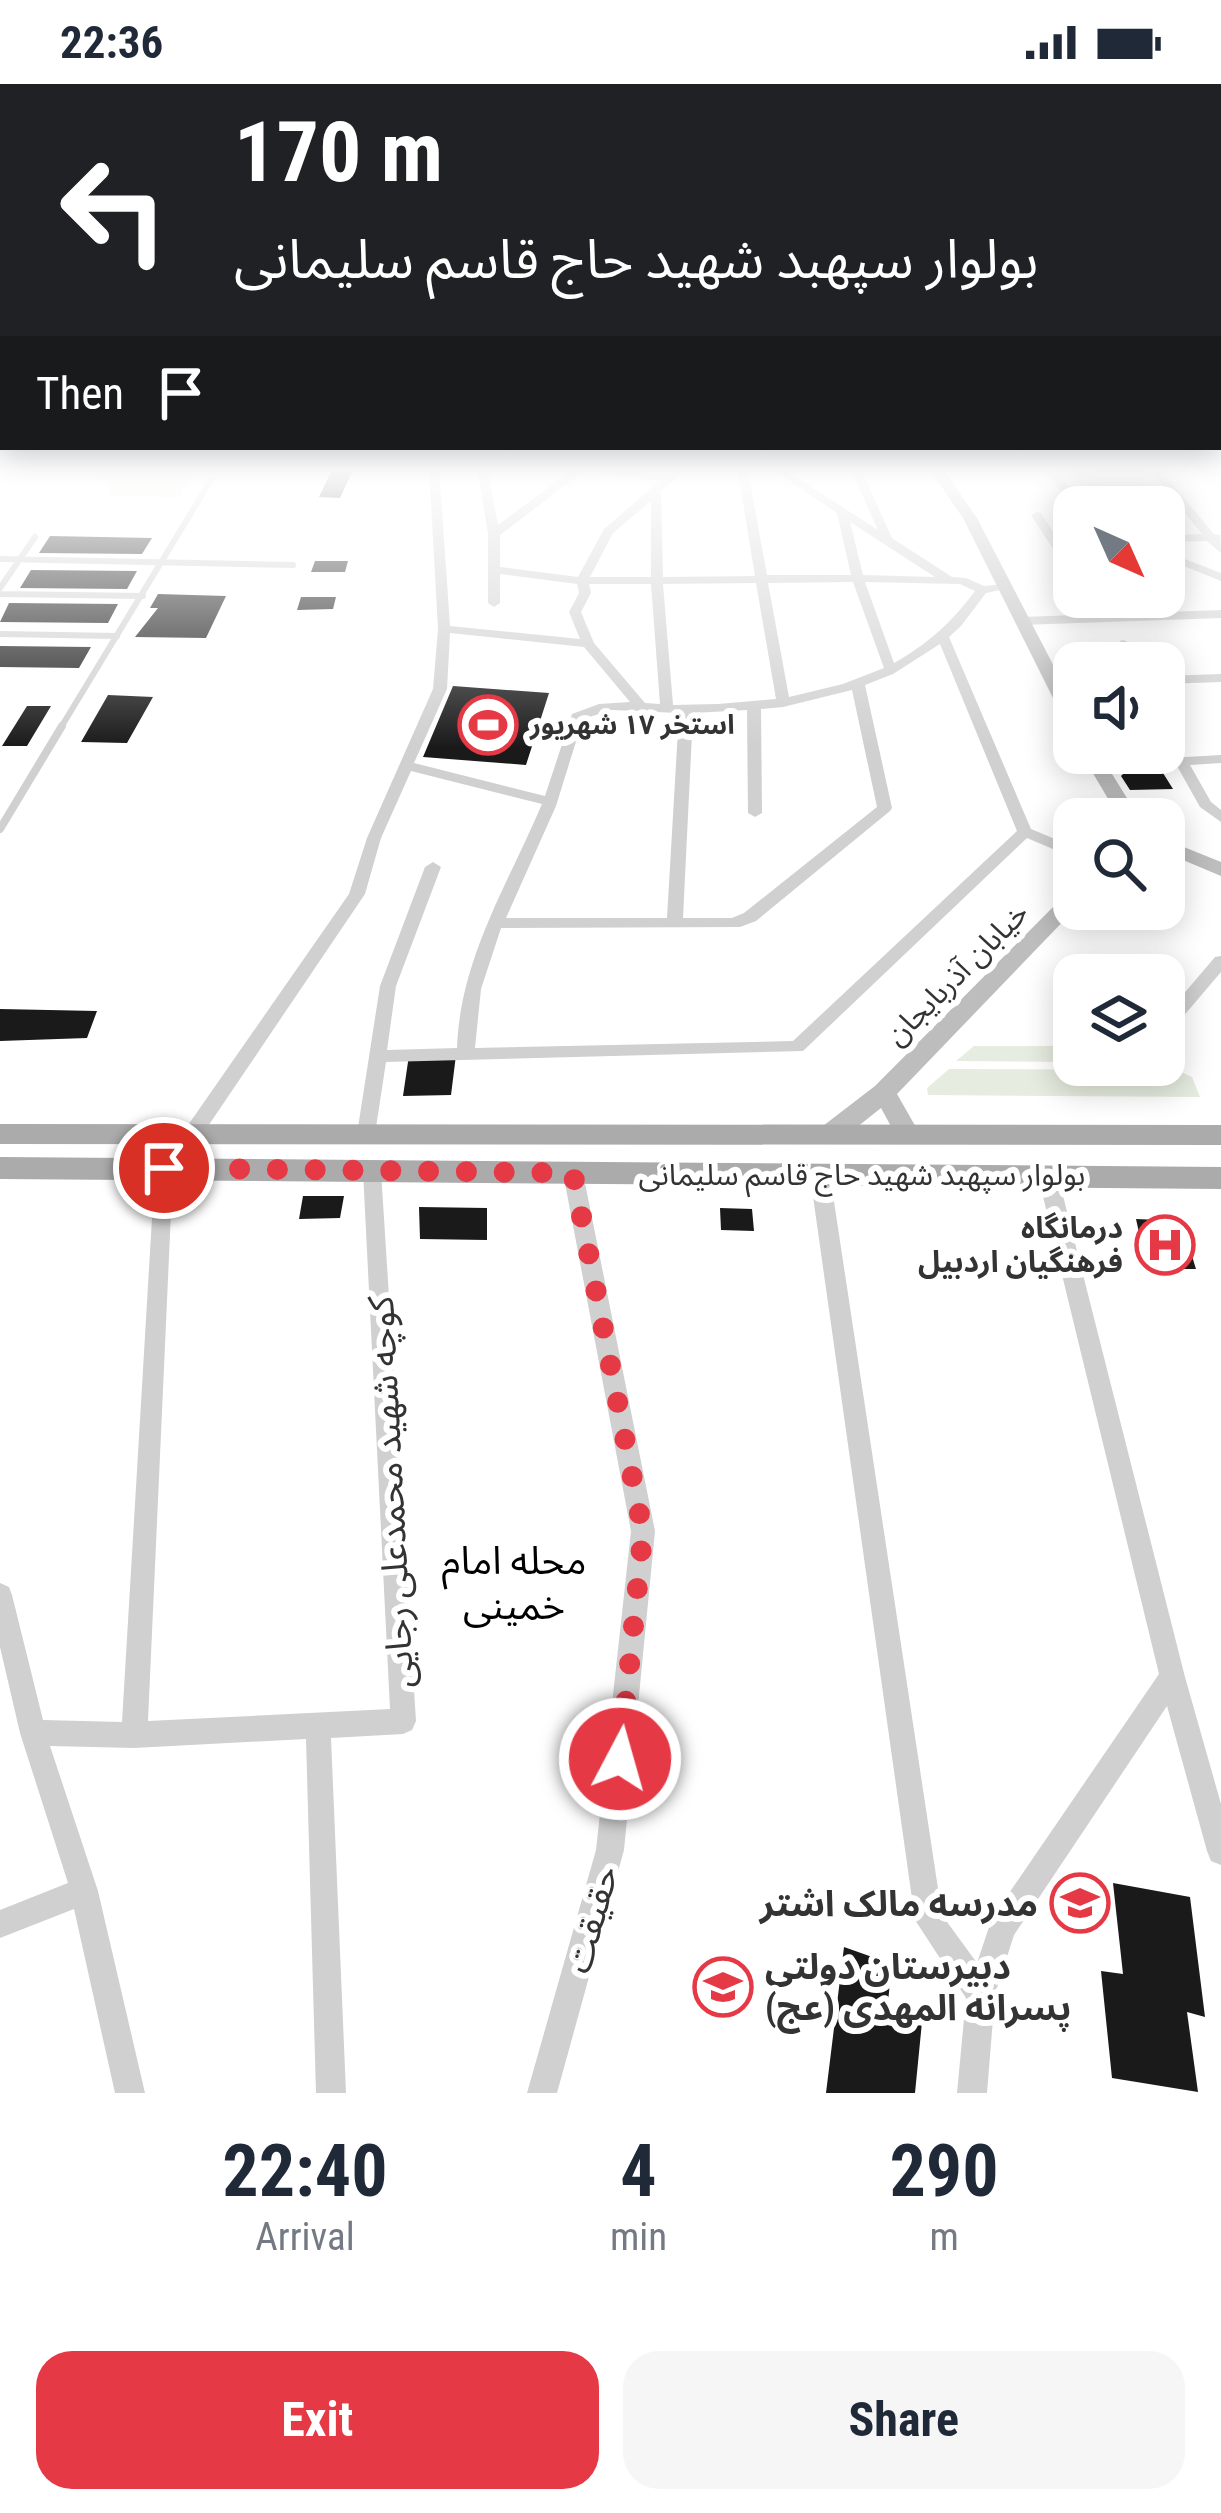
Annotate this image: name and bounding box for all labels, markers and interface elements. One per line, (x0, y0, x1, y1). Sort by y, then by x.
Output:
text: 22:36 (60, 16, 163, 69)
text: 170 m (234, 103, 443, 202)
icon: left (36, 132, 192, 288)
text: بولوار سپهبد شهید حاج قاسم سلیمانی (234, 228, 1038, 291)
icon: arrive (148, 360, 214, 426)
text: Then (36, 367, 124, 420)
north arrow (1053, 486, 1185, 618)
map controls (1053, 486, 1185, 1086)
button: sound (1053, 642, 1185, 774)
sports icon: استخر ١٧ شهریور (457, 694, 519, 756)
place label: استخر ١٧ شهریور (529, 709, 735, 741)
button: search (1053, 798, 1185, 930)
street label: خیابان آذربایجان (878, 895, 1035, 1052)
button: layers (1053, 954, 1185, 1086)
pin (113, 1117, 215, 1219)
icon: arrive (131, 1135, 197, 1201)
street label: بولوار سپهبد شهید حاج قاسم سلیمانی (639, 1157, 1085, 1198)
place label: درمانگاه فرهنگیان اردبیل (918, 1210, 1123, 1279)
hospital icon: درمانگاه فرهنگیان اردبیل (1134, 1214, 1196, 1276)
street label: کوچه شهید محمدعلی رجایی (360, 1294, 424, 1689)
district label: محله امام خمینی (442, 1538, 586, 1629)
position arrow (557, 1696, 683, 1822)
street label: حقیقت (557, 1861, 627, 1978)
school or university icon: مدرسه مالک اشتر (1049, 1872, 1111, 1934)
place label: مدرسه مالک اشتر (758, 1883, 1038, 1925)
place label: دبیرستان دولتی پسرانه المهدی (عج) (765, 1946, 1071, 2034)
school or university icon: دبیرستان دولتی پسرانه المهدی (عج) (692, 1956, 754, 2018)
text: 22:40 (222, 2129, 388, 2214)
text: 4 (620, 2129, 657, 2214)
text: 290 (889, 2129, 999, 2214)
text: Arrival (255, 2214, 355, 2260)
text: min (610, 2214, 667, 2260)
text: m (929, 2214, 959, 2260)
button: Exit (36, 2351, 599, 2489)
button: Share (623, 2351, 1185, 2489)

